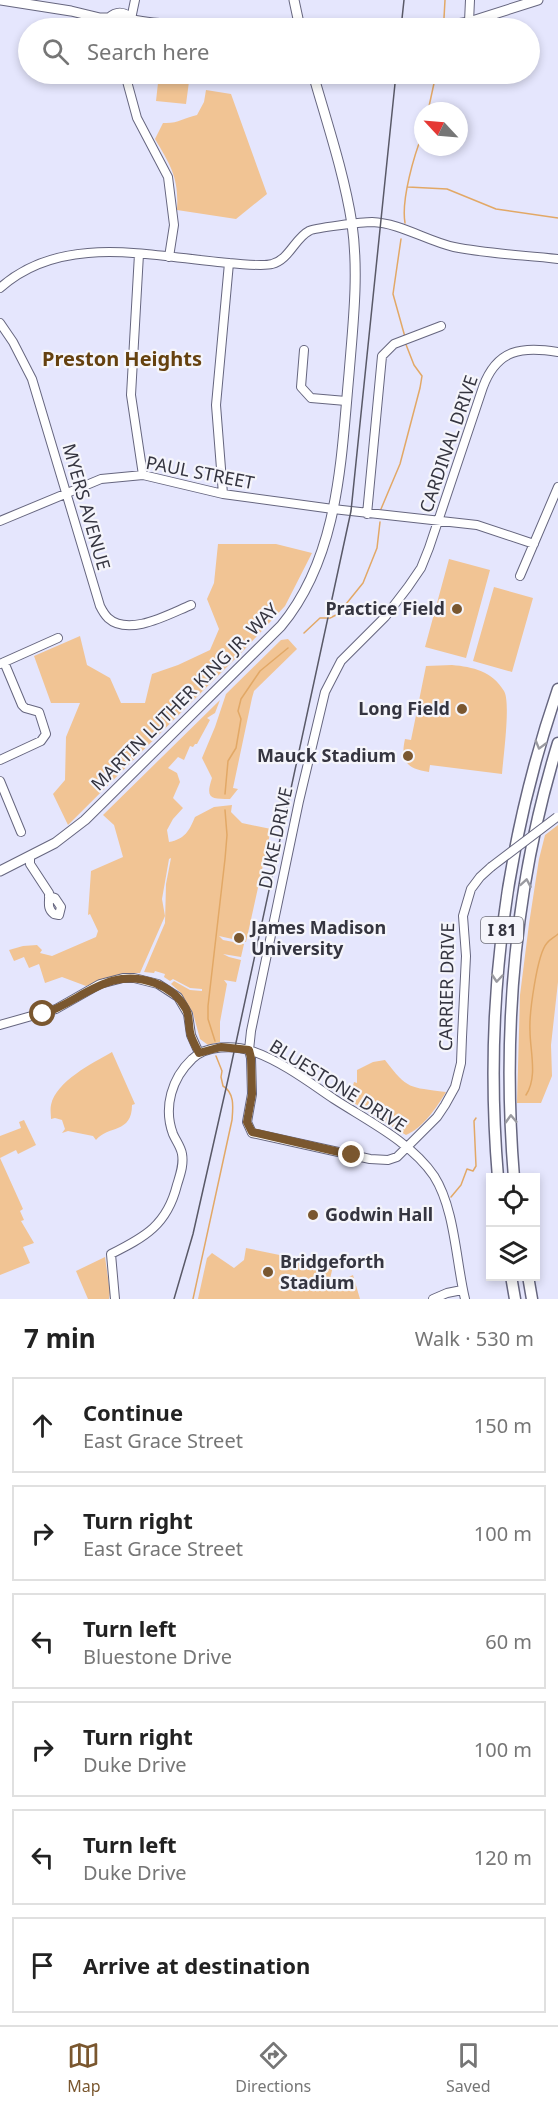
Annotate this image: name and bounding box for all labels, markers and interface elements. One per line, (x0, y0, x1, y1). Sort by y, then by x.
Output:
search box (18, 18, 540, 84)
icon: search (39, 35, 72, 68)
text: Search here (87, 36, 209, 66)
north arrow (414, 102, 468, 156)
district label: Preston Heights (42, 345, 202, 372)
street label: CARDINAL DRIVE (413, 372, 483, 516)
street label: MYERS AVENUE (57, 441, 117, 573)
street label: PAUL STREET (144, 450, 256, 494)
place label: Practice Field (325, 596, 445, 620)
street label: MARTIN LUTHER KING JR. WAY (85, 597, 284, 795)
marker: Practice Field (450, 602, 464, 616)
place label: Long Field (358, 696, 450, 720)
marker: Long Field (455, 702, 469, 716)
one-way arrow (535, 739, 547, 750)
place label: Mauck Stadium (257, 743, 396, 767)
marker: Mauck Stadium (401, 749, 415, 763)
street label: DUKE DRIVE (253, 785, 298, 891)
one-way arrow (519, 878, 531, 888)
place label: James Madison University (249, 915, 386, 960)
road number: I 81 (481, 917, 523, 943)
street label: CARRIER DRIVE (433, 923, 459, 1051)
marker: James Madison University (232, 931, 246, 945)
one-way arrow (491, 973, 504, 982)
route start (29, 1000, 55, 1026)
street label: BLUESTONE DRIVE (265, 1033, 412, 1137)
one-way arrow (504, 1115, 517, 1124)
route end (338, 1141, 364, 1167)
map controls (486, 1173, 540, 1281)
button: locate (486, 1173, 540, 1227)
place label: Godwin Hall (325, 1202, 433, 1226)
marker: Godwin Hall (306, 1208, 320, 1222)
button: layers (486, 1227, 540, 1281)
place label: Bridgeforth Stadium (280, 1249, 385, 1294)
marker: Bridgeforth Stadium (261, 1265, 275, 1279)
text: 7 min (24, 1320, 96, 1356)
text: Walk · 530 m (415, 1325, 534, 1352)
text: Continue (83, 1397, 183, 1427)
icon: ahead (26, 1409, 59, 1442)
text: 150 m (474, 1412, 532, 1439)
text: East Grace Street (83, 1427, 243, 1454)
text: Turn right (83, 1505, 193, 1535)
icon: right (26, 1517, 59, 1550)
text: 100 m (474, 1520, 532, 1547)
text: East Grace Street (83, 1535, 243, 1562)
text: Turn left (83, 1613, 177, 1643)
icon: left (26, 1625, 59, 1658)
text: 60 m (485, 1628, 532, 1655)
text: Bluestone Drive (83, 1643, 232, 1670)
text: Turn right (83, 1721, 193, 1751)
icon: right (26, 1733, 59, 1766)
text: 100 m (474, 1736, 532, 1763)
text: Duke Drive (83, 1751, 187, 1778)
text: Turn left (83, 1829, 177, 1859)
icon: left (26, 1841, 59, 1874)
text: 120 m (474, 1844, 532, 1871)
text: Duke Drive (83, 1859, 187, 1886)
icon: arrive (26, 1949, 59, 1982)
text: Arrive at destination (83, 1950, 310, 1980)
tab: Map (67, 2039, 101, 2097)
tab: Directions (235, 2039, 311, 2097)
tab: Saved (446, 2039, 491, 2097)

